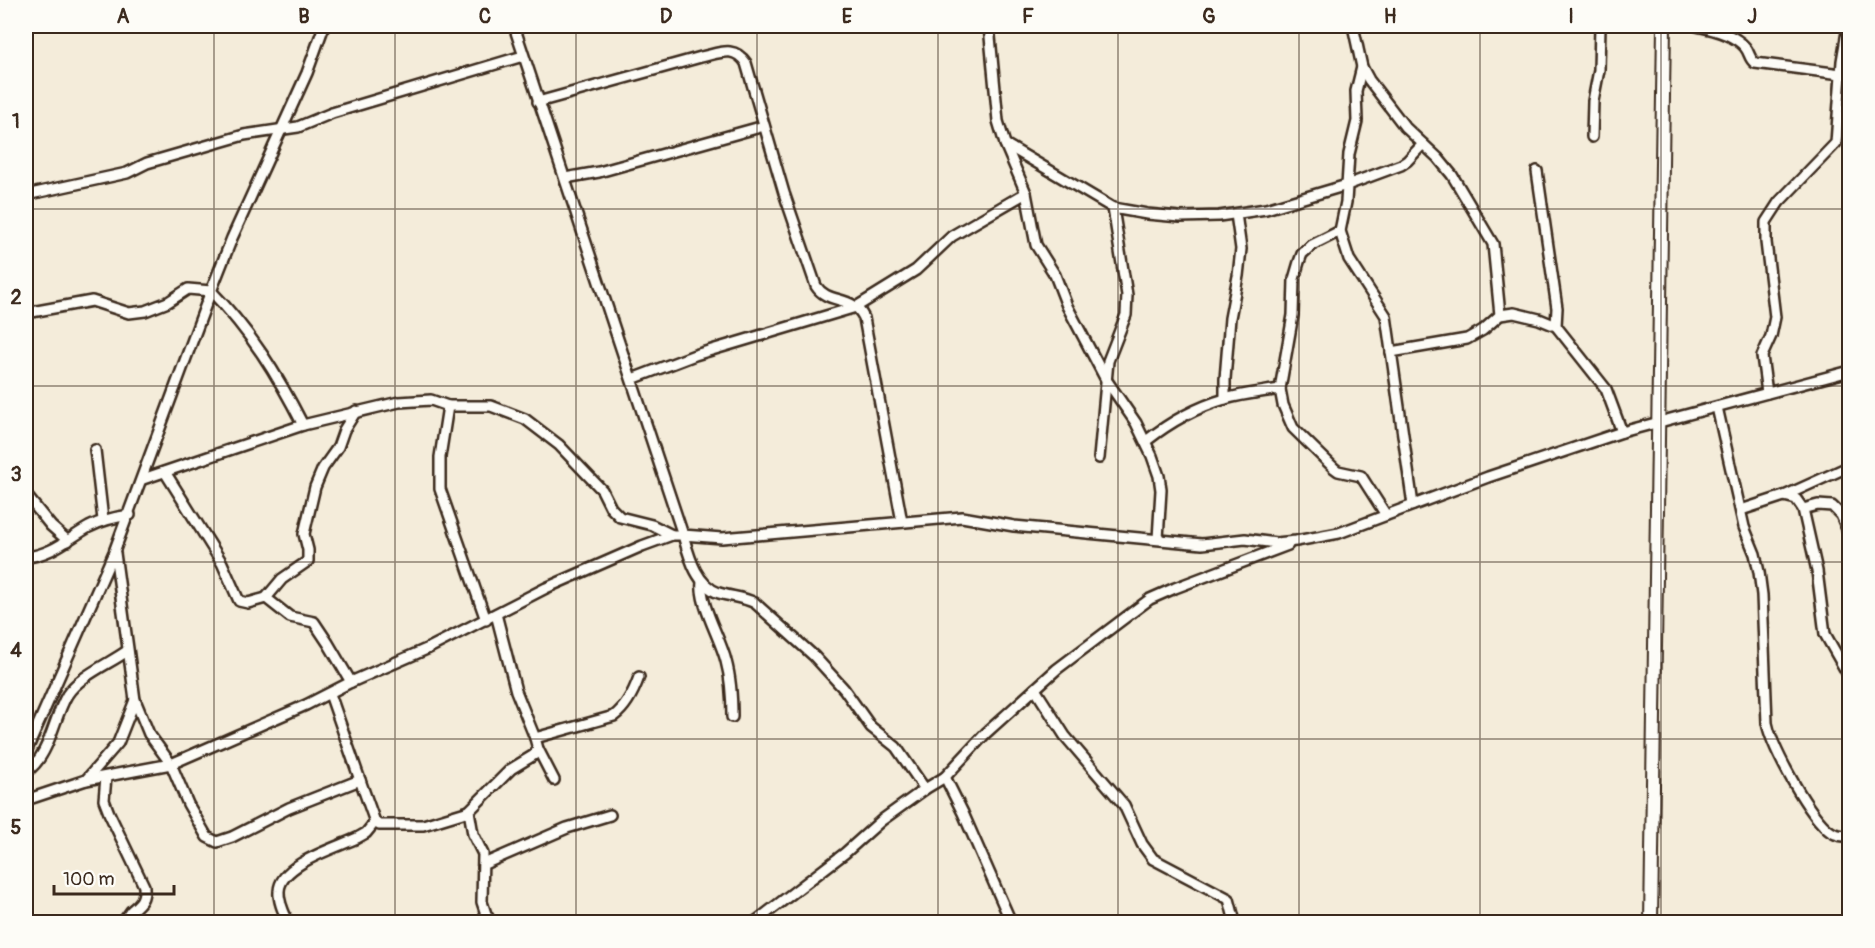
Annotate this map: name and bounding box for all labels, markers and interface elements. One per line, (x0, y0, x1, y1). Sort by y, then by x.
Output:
text: A (117, 4, 130, 29)
text: B (298, 4, 310, 29)
text: C (479, 4, 491, 29)
text: D (660, 4, 673, 29)
text: E (842, 4, 853, 29)
text: F (1022, 4, 1034, 29)
text: G (1202, 4, 1216, 29)
text: H (1384, 4, 1397, 29)
text: I (1568, 4, 1574, 29)
text: J (1747, 4, 1757, 29)
text: 1 (12, 109, 20, 134)
text: 2 (10, 285, 22, 310)
text: 3 (10, 462, 22, 487)
text: 4 (10, 638, 22, 663)
text: 5 (11, 815, 22, 840)
scale bar (54, 858, 174, 896)
text: 100 m (63, 868, 115, 891)

